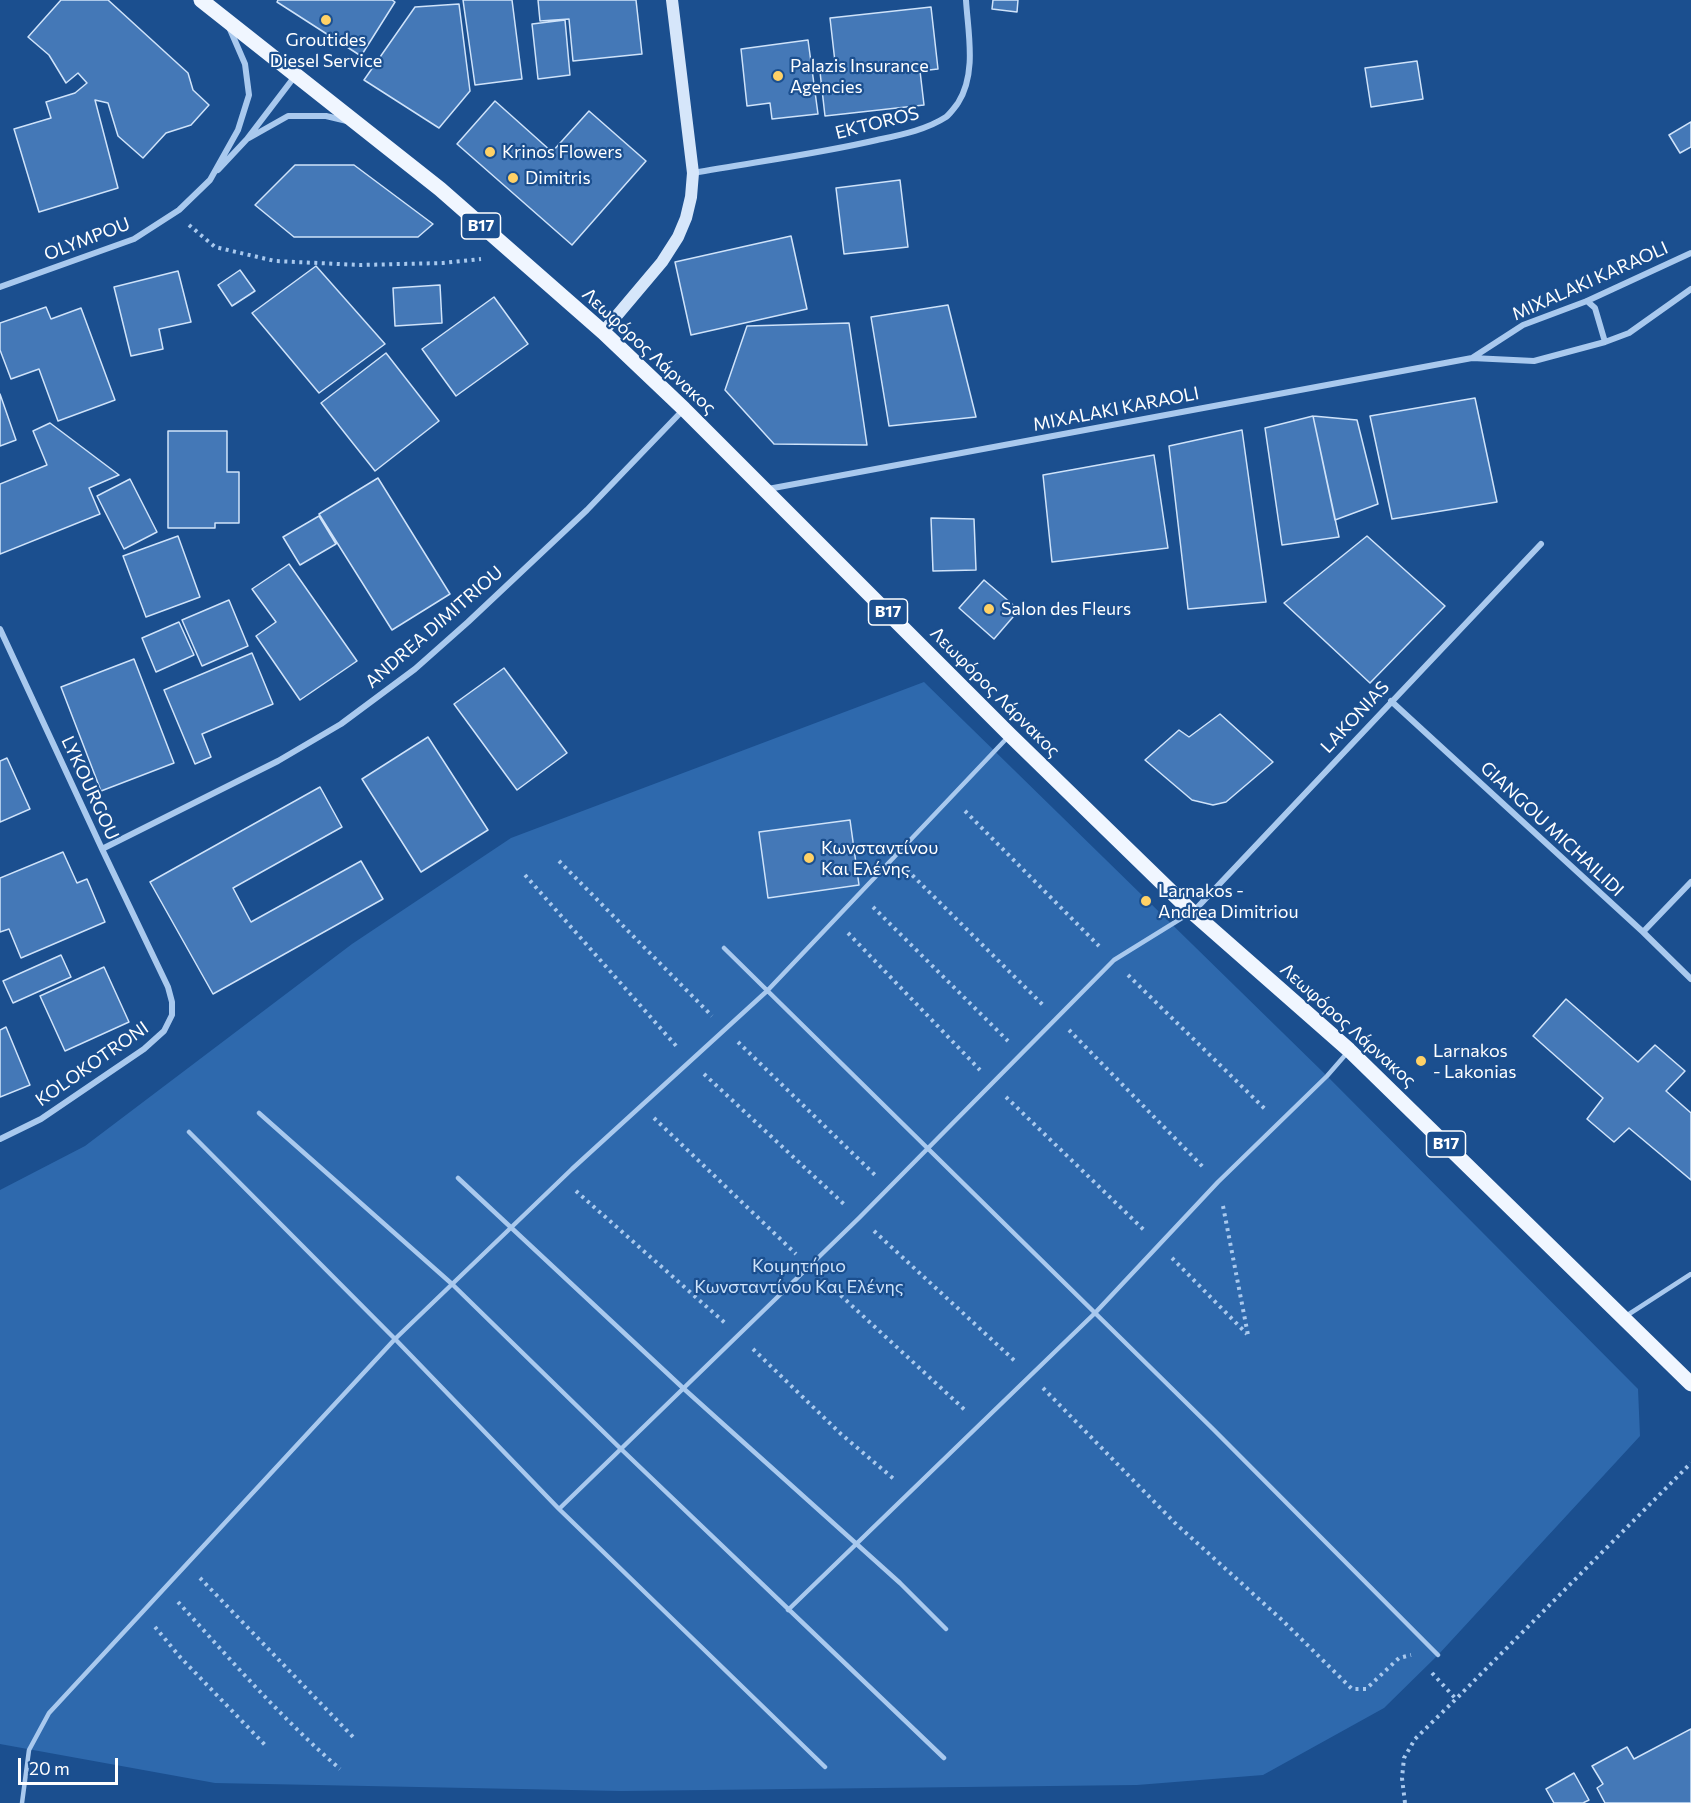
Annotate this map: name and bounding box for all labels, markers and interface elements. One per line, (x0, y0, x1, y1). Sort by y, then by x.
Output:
marker: Groutides Diesel Service (319, 13, 333, 27)
place label: Groutides Diesel Service (270, 29, 382, 72)
place label: Palazis Insurance Agencies (790, 55, 929, 98)
marker: Palazis Insurance Agencies (771, 69, 785, 83)
street label: EKTOROS (833, 102, 921, 144)
place label: Krinos Flowers (502, 141, 622, 163)
marker: Krinos Flowers (483, 145, 497, 159)
place label: Dimitris (525, 167, 591, 189)
marker: Dimitris (506, 171, 520, 185)
street label: OLYMPOU (41, 213, 133, 265)
road number: B17 (462, 213, 500, 239)
street label: MIXALAKI KARAOLI (1509, 237, 1671, 325)
street label: Λεωφόρος Λάρνακος (578, 283, 720, 419)
street label: MIXALAKI KARAOLI (1031, 382, 1201, 436)
street label: ANDREA DIMITRIOU (361, 561, 507, 693)
place label: Salon des Fleurs (1001, 598, 1131, 620)
road number: B17 (868, 599, 908, 625)
marker: Salon des Fleurs (982, 602, 996, 616)
street label: Λεωφόρος Λάρνακος (926, 623, 1064, 761)
street label: LAKONIAS (1316, 677, 1394, 757)
street label: LYKOURGOU (57, 733, 123, 843)
street label: GIANGOU MICHAILIDI (1476, 757, 1628, 901)
place label: Κωνσταντίνου Και Ελένης (821, 837, 938, 880)
marker: Κωνσταντίνου Και Ελένης (802, 851, 816, 865)
place label: Larnakos - Andrea Dimitriou (1158, 880, 1299, 922)
marker: Larnakos - Andrea Dimitriou (1139, 894, 1153, 908)
street label: Λεωφόρος Λάρνακος (1276, 958, 1420, 1092)
street label: KOLOKOTRONI (31, 1017, 153, 1111)
place label: Larnakos - Lakonias (1433, 1040, 1516, 1082)
marker: Larnakos - Lakonias (1414, 1054, 1428, 1068)
road number: B17 (1426, 1131, 1466, 1157)
park label: Κοιμητήριο Κωνσταντίνου Και Ελένης (694, 1255, 904, 1298)
scale bar (21, 1746, 122, 1784)
text: 20 m (29, 1757, 70, 1779)

